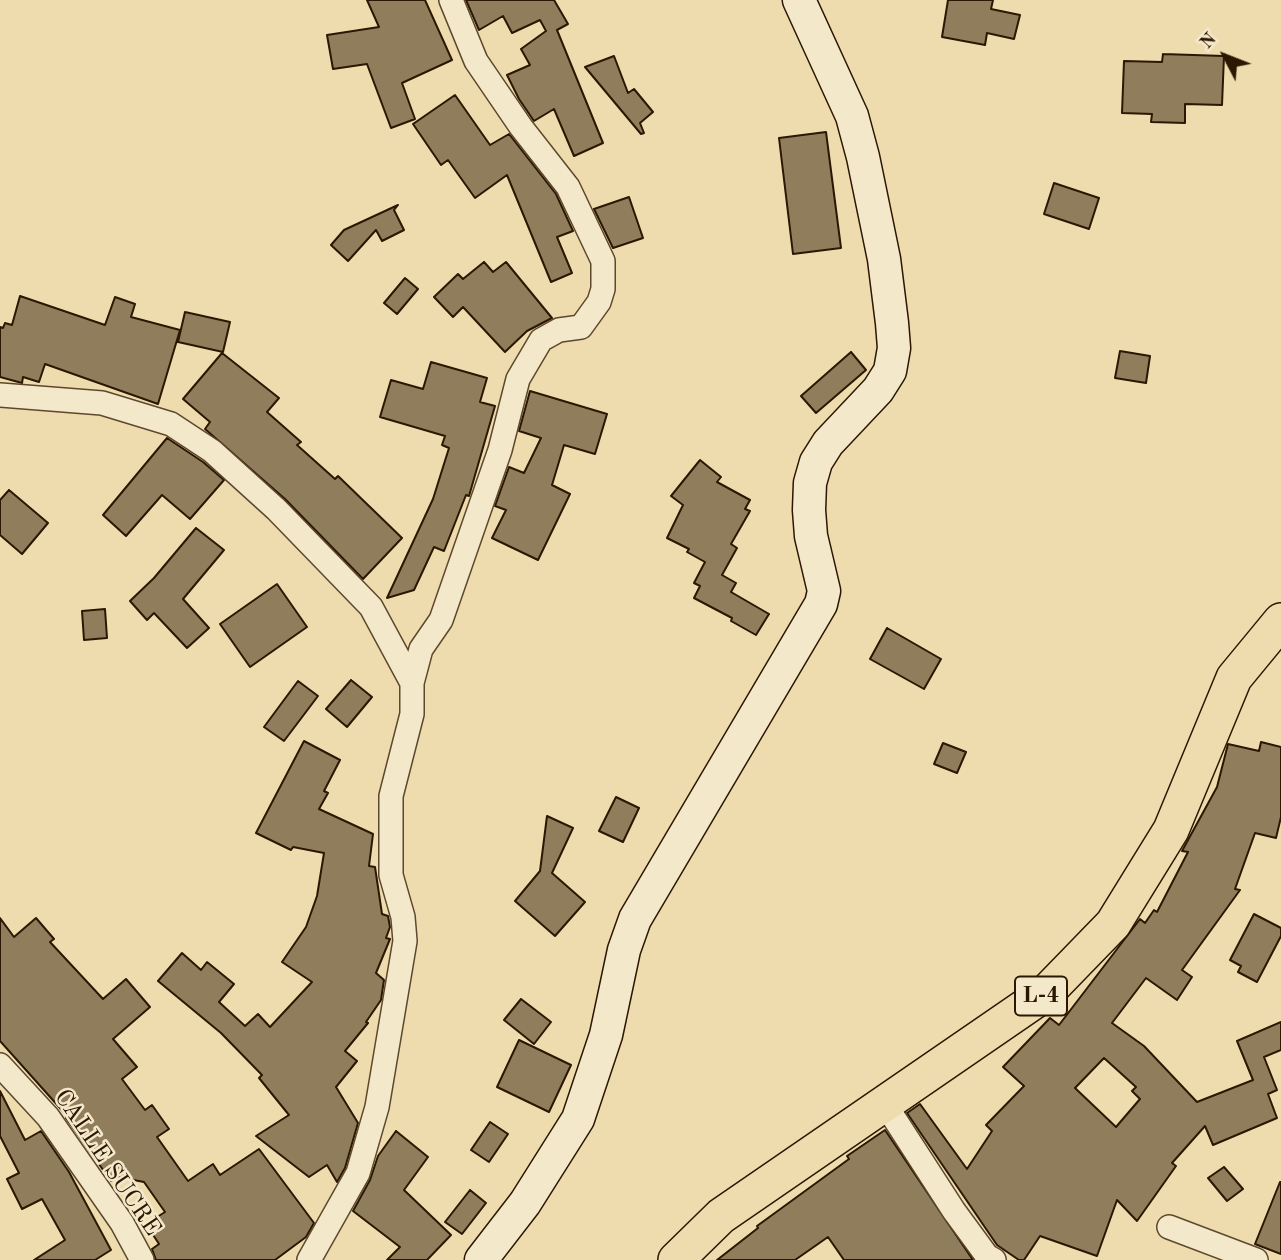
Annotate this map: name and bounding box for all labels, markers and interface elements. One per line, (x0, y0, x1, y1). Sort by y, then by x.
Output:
north arrow (1190, 21, 1260, 91)
text: N (1197, 30, 1221, 53)
road number: L-4 (1015, 976, 1067, 1015)
street label: CALLE SUCRE (47, 1084, 167, 1242)

